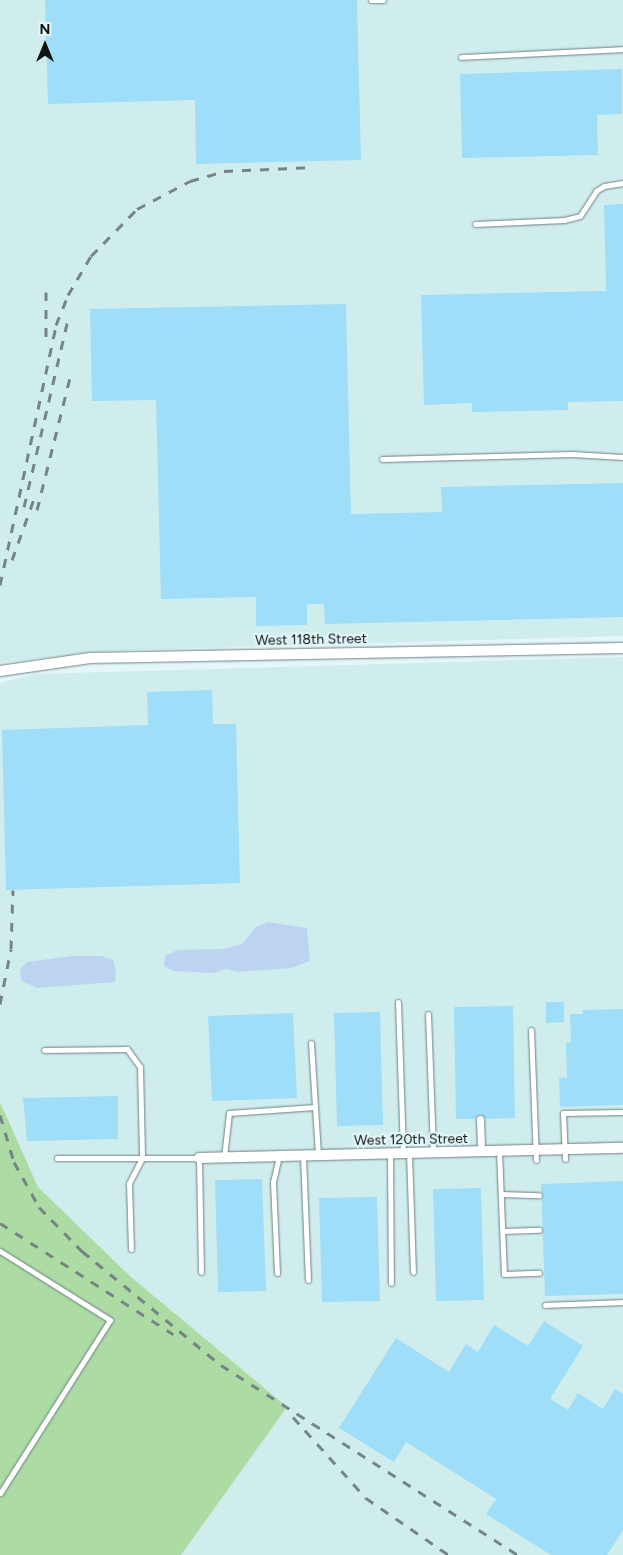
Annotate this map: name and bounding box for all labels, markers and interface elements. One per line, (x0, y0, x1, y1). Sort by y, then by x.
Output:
north arrow (20, 20, 70, 70)
text: N (40, 21, 50, 38)
street label: West 118th Street (255, 631, 367, 649)
street label: West 120th Street (354, 1131, 468, 1149)

